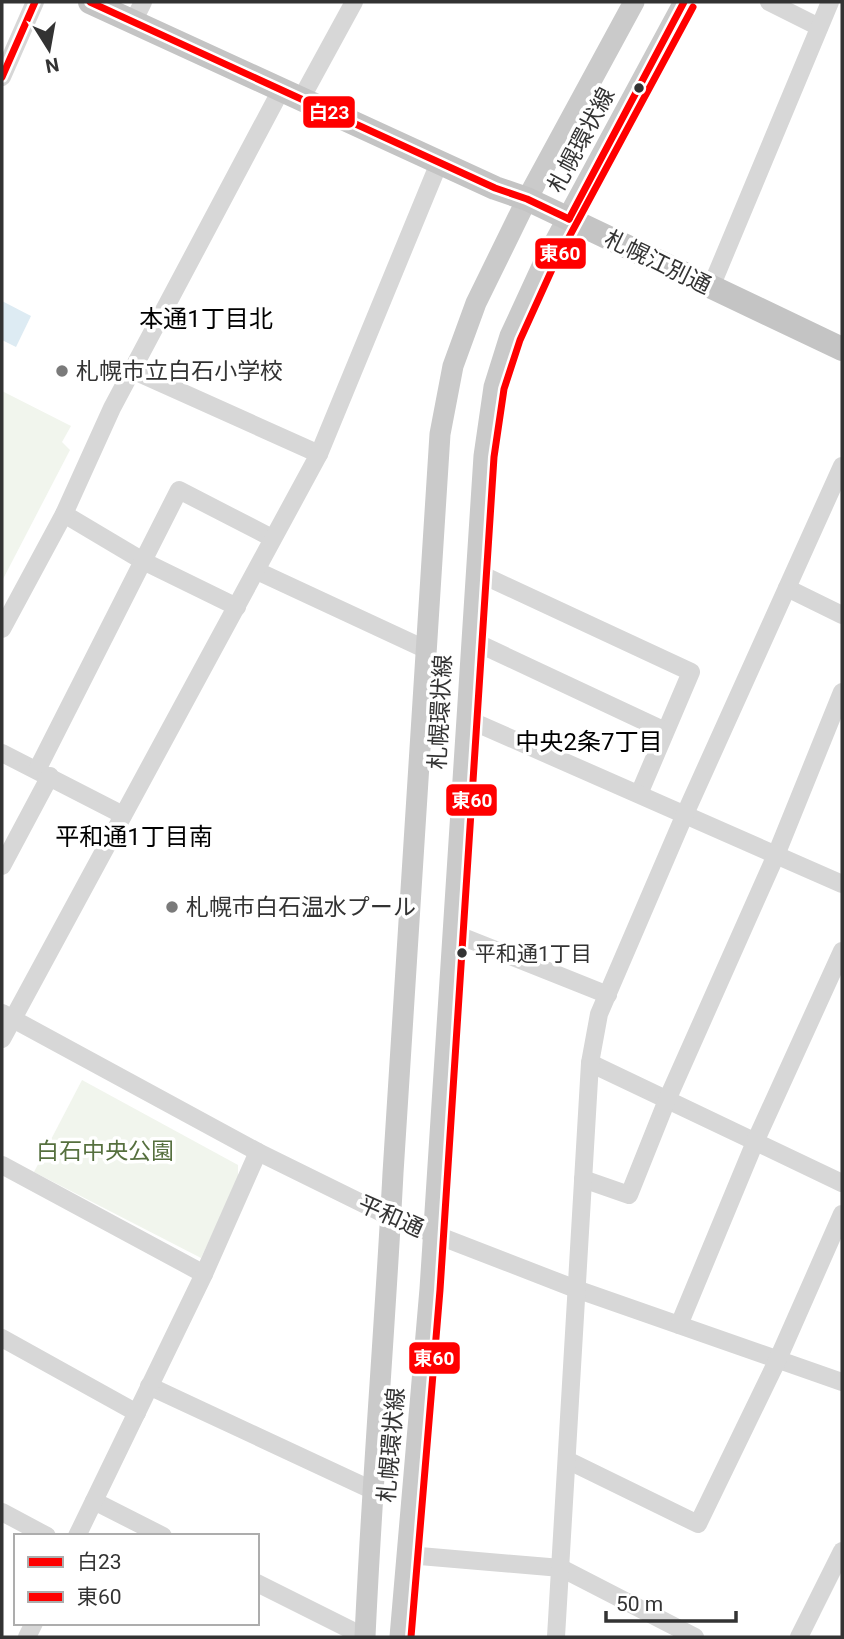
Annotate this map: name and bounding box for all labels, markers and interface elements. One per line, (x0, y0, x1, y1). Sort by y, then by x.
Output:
north arrow (14, 14, 84, 84)
text: N (43, 53, 61, 78)
unlabelled marker (632, 81, 646, 95)
street label: 札幌環状線 (543, 83, 620, 197)
line badge: 白23 (302, 95, 356, 129)
text: 白23 (309, 101, 349, 124)
street label: 札幌江別通 (600, 225, 715, 300)
line badge: 東60 (534, 237, 587, 270)
text: 東60 (540, 242, 580, 265)
district label: 本通1丁目北 (139, 305, 273, 333)
place label: 札幌市立白石小学校 (76, 358, 283, 385)
marker: 札幌市立白石小学校 (54, 363, 70, 379)
street label: 札幌環状線 (424, 654, 457, 770)
district label: 中央2条7丁目 (516, 728, 662, 756)
line badge: 東60 (445, 783, 498, 817)
text: 東60 (452, 789, 492, 812)
district label: 平和通1丁目南 (55, 823, 213, 851)
place label: 札幌市白石温水プール (186, 894, 416, 921)
marker: 札幌市白石温水プール (164, 899, 180, 915)
place label: 平和通1丁目 (475, 942, 592, 966)
marker: 平和通1丁目 (455, 946, 469, 960)
park label: 白石中央公園 (36, 1138, 174, 1165)
street label: 平和通 (354, 1190, 428, 1243)
line badge: 東60 (408, 1341, 461, 1375)
text: 東60 (414, 1347, 454, 1370)
street label: 札幌環状線 (373, 1387, 410, 1504)
legend (14, 1534, 259, 1625)
text: 白23 (77, 1550, 122, 1574)
scale bar (606, 1580, 736, 1624)
text: 東60 (77, 1585, 122, 1609)
text: 50 m (616, 1592, 663, 1616)

